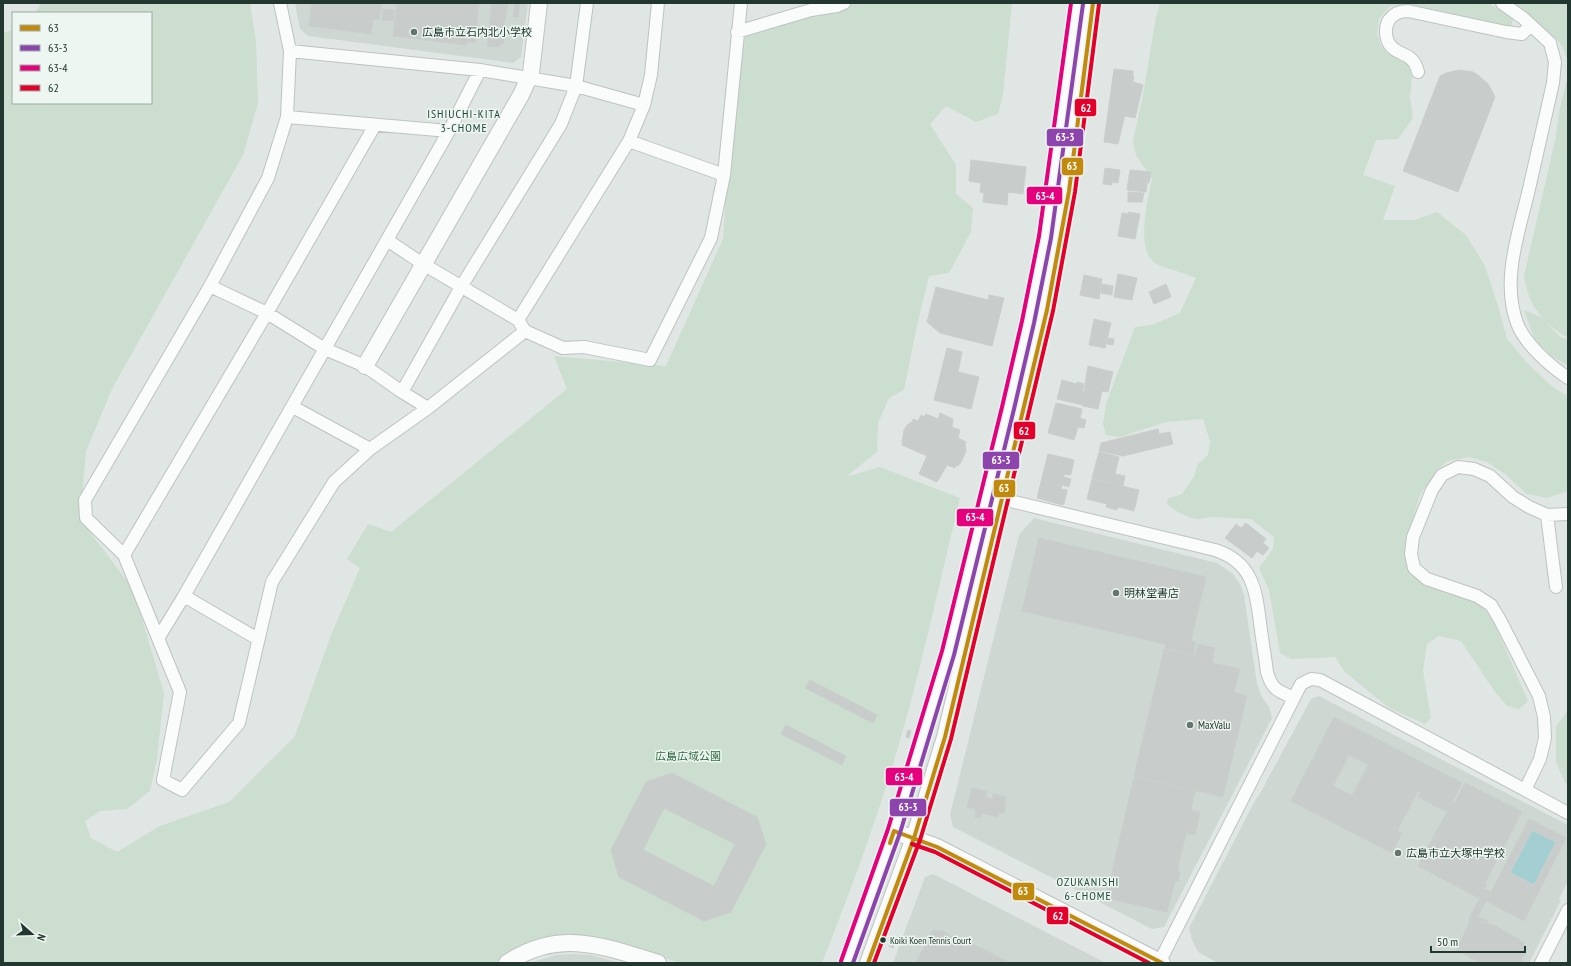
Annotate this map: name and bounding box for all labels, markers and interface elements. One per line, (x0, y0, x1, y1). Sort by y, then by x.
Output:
legend (12, 12, 152, 104)
text: 63 (48, 20, 59, 35)
place label: 広島市立石内北小学校 (422, 25, 532, 39)
marker: 広島市立石内北小学校 (409, 27, 419, 37)
text: 63-3 (48, 40, 68, 55)
text: 63-4 (48, 60, 68, 75)
text: 62 (48, 80, 59, 95)
line badge: 62 (1074, 98, 1097, 117)
text: 62 (1081, 101, 1091, 115)
district label: ISHIUCHI-KITA 3-CHOME (427, 106, 501, 135)
line badge: 63-3 (1046, 128, 1084, 147)
text: 63-3 (1055, 130, 1075, 144)
line badge: 63 (1061, 157, 1084, 176)
text: 63 (1067, 159, 1077, 173)
line badge: 63-4 (1026, 186, 1063, 205)
text: 63-4 (1035, 189, 1055, 203)
line badge: 62 (1013, 421, 1036, 440)
text: 62 (1019, 424, 1029, 438)
line badge: 63-3 (982, 451, 1020, 470)
text: 63-3 (991, 453, 1011, 467)
line badge: 63 (993, 479, 1016, 498)
text: 63 (999, 481, 1009, 495)
line badge: 63-4 (956, 508, 994, 527)
text: 63-4 (965, 510, 985, 524)
place label: 明林堂書店 (1124, 586, 1179, 600)
marker: 明林堂書店 (1111, 588, 1121, 598)
place label: MaxValu (1198, 718, 1231, 732)
marker: MaxValu (1185, 720, 1195, 730)
park label: 広島広域公園 (655, 749, 721, 763)
line badge: 63-4 (885, 767, 923, 786)
text: 63-4 (894, 770, 914, 784)
line badge: 63-3 (889, 798, 927, 817)
text: 63-3 (898, 800, 918, 814)
place label: 広島市立大塚中学校 (1406, 846, 1505, 860)
marker: 広島市立大塚中学校 (1393, 848, 1403, 858)
district label: OZUKANISHI 6-CHOME (1057, 874, 1119, 903)
line badge: 63 (1012, 882, 1035, 901)
text: 63 (1018, 884, 1028, 898)
line badge: 62 (1046, 906, 1069, 925)
text: 62 (1053, 909, 1063, 923)
north arrow (12, 914, 52, 954)
scale bar (1431, 928, 1525, 954)
text: N (34, 932, 49, 943)
place label: Koiki Koen Tennis Court (890, 934, 971, 947)
text: 50 m (1437, 934, 1458, 949)
marker: Koiki Koen Tennis Court (878, 935, 888, 945)

